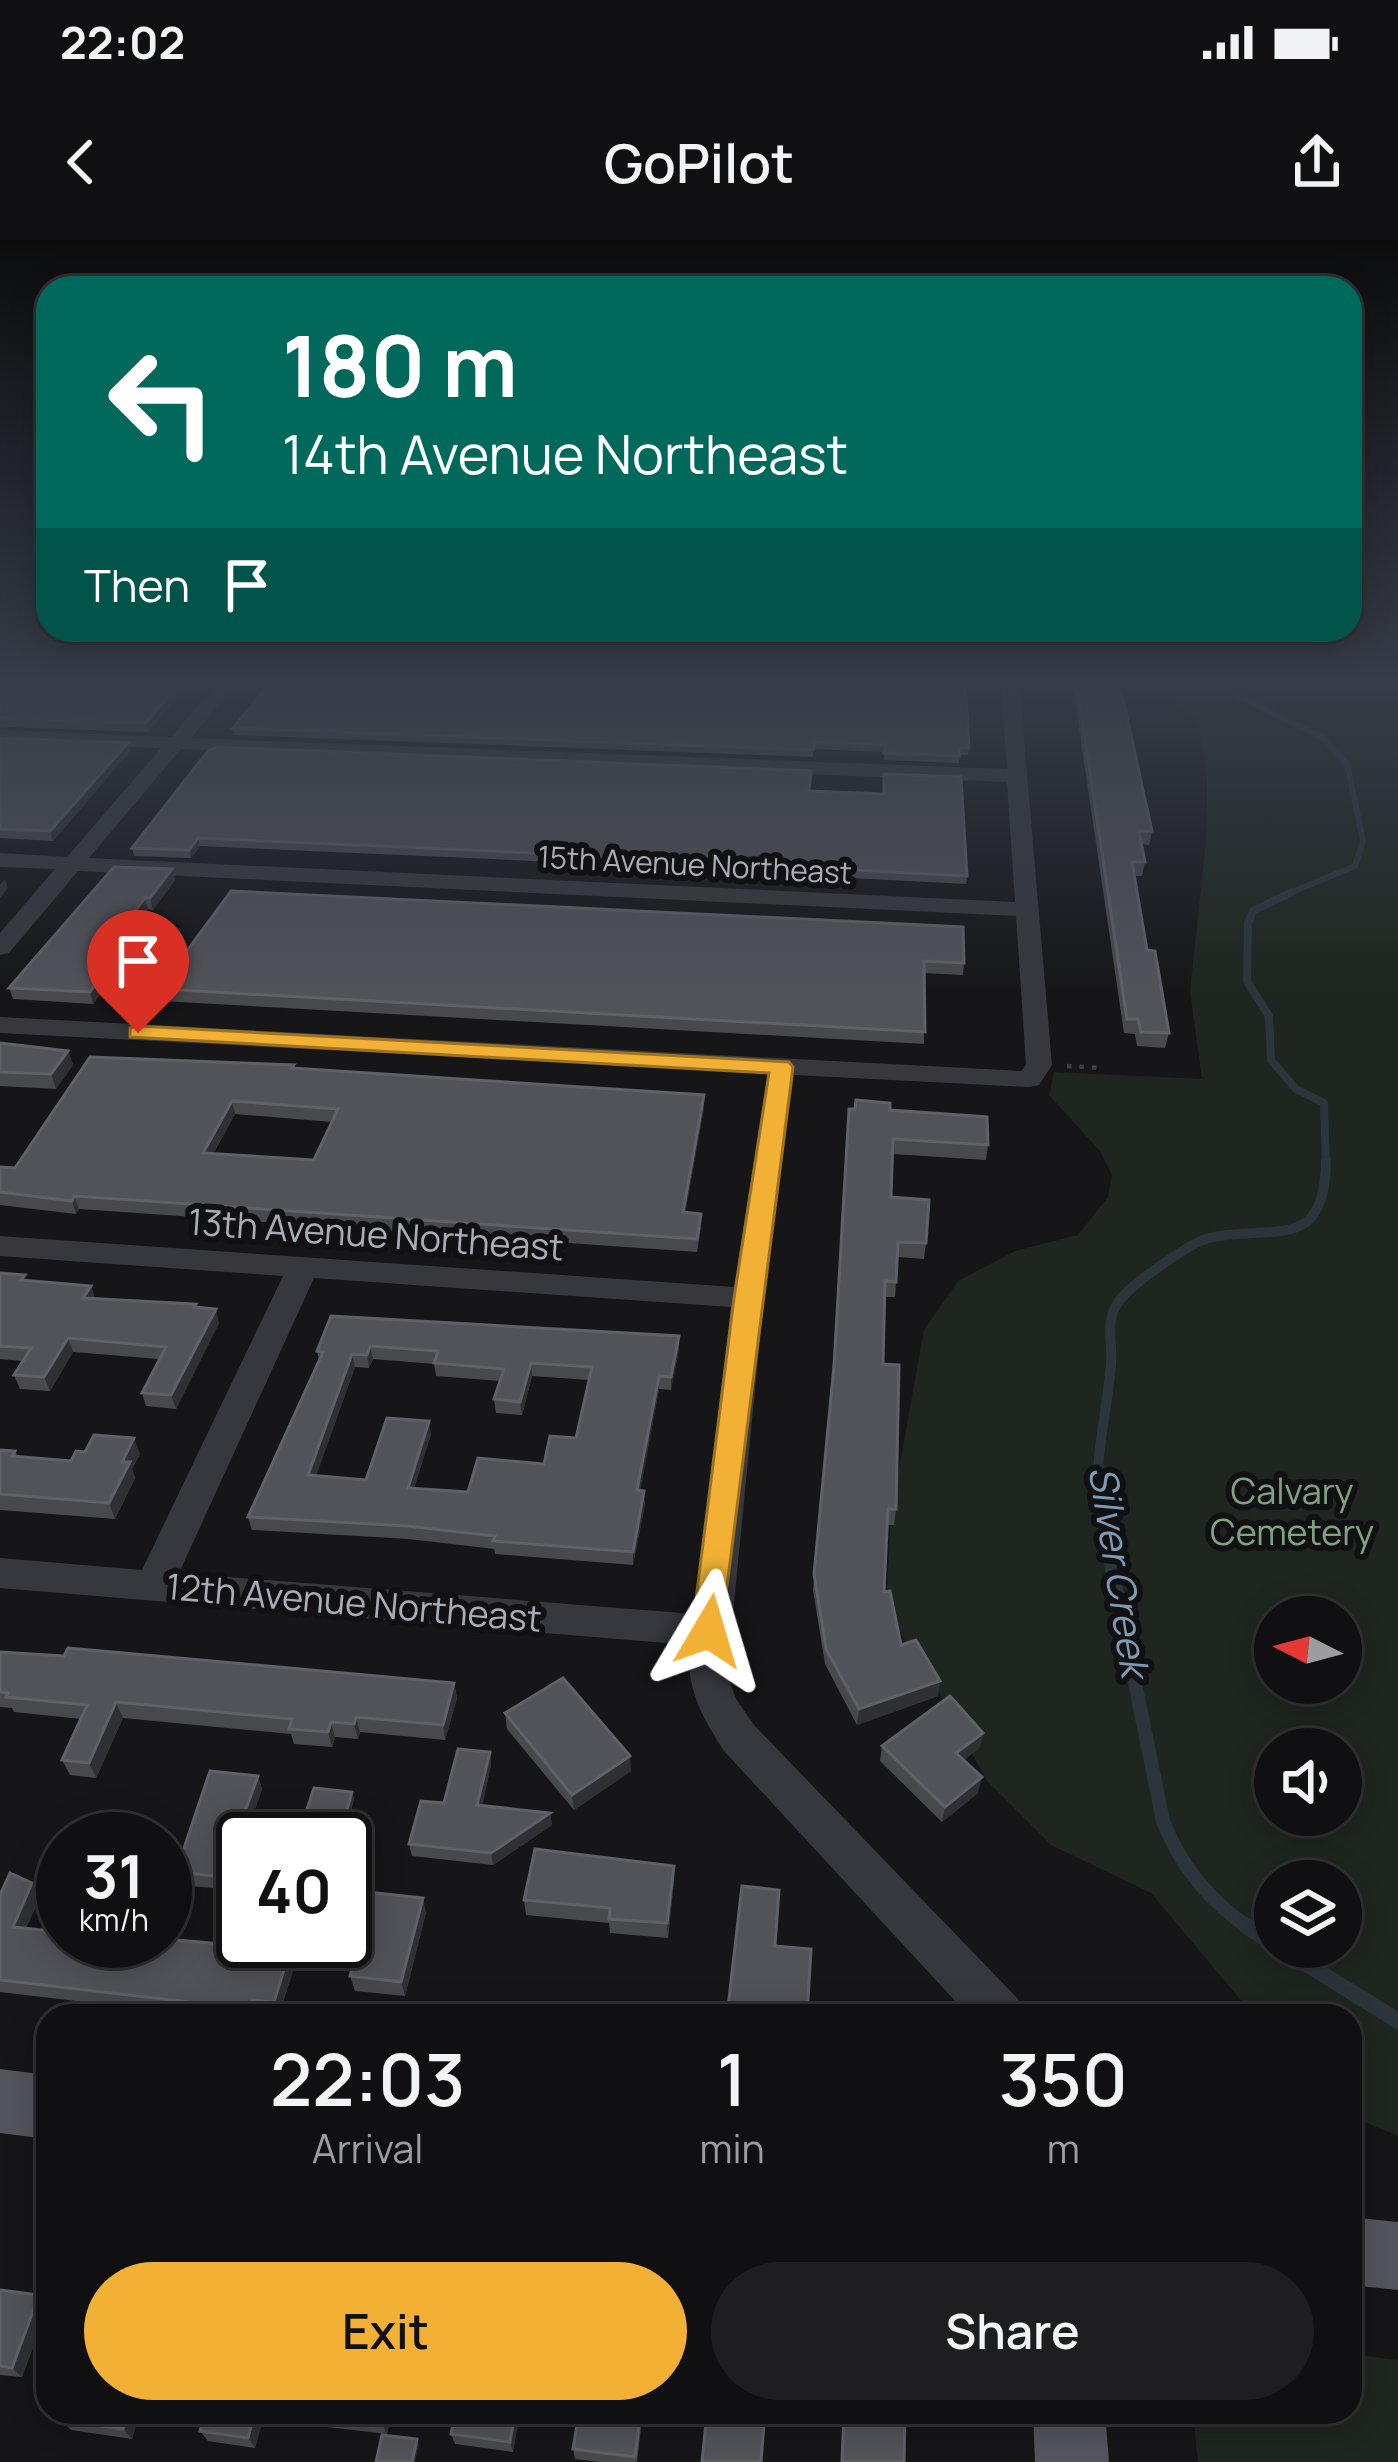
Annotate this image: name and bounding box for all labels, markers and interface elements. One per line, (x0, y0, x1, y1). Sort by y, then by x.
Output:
text: 22:02 (60, 11, 185, 73)
text: GoPilot (604, 125, 794, 199)
icon: back (48, 129, 114, 195)
icon: share (1284, 129, 1350, 195)
text: 180 m (282, 307, 518, 422)
icon: left (84, 324, 240, 480)
text: 14th Avenue Northeast (282, 416, 848, 490)
icon: arrive (214, 552, 280, 618)
text: Then (84, 554, 190, 616)
street label: 15th Avenue Northeast (537, 835, 853, 893)
pin (87, 910, 189, 1033)
icon: arrive (105, 928, 171, 994)
street label: 13th Avenue Northeast (187, 1196, 565, 1272)
water label: Silver Creek (1077, 1462, 1164, 1686)
park label: Calvary Cemetery (1210, 1466, 1374, 1556)
street label: 12th Avenue Northeast (164, 1561, 544, 1643)
position arrow (646, 1568, 772, 1694)
north arrow (1254, 1596, 1362, 1704)
map controls (1254, 1596, 1362, 1968)
button: sound (1254, 1728, 1362, 1836)
speed limit sign: 40 (216, 1812, 372, 1968)
text: 31 (83, 1834, 145, 1916)
button: layers (1254, 1860, 1362, 1968)
text: km/h (79, 1899, 149, 1940)
text: 22:03 (270, 2029, 465, 2128)
text: 1 (717, 2029, 747, 2128)
text: 350 (999, 2029, 1128, 2128)
text: Arrival (312, 2121, 423, 2175)
text: min (699, 2121, 765, 2175)
text: m (1047, 2121, 1080, 2175)
button: Exit (84, 2262, 687, 2400)
button: Share (711, 2262, 1314, 2400)

